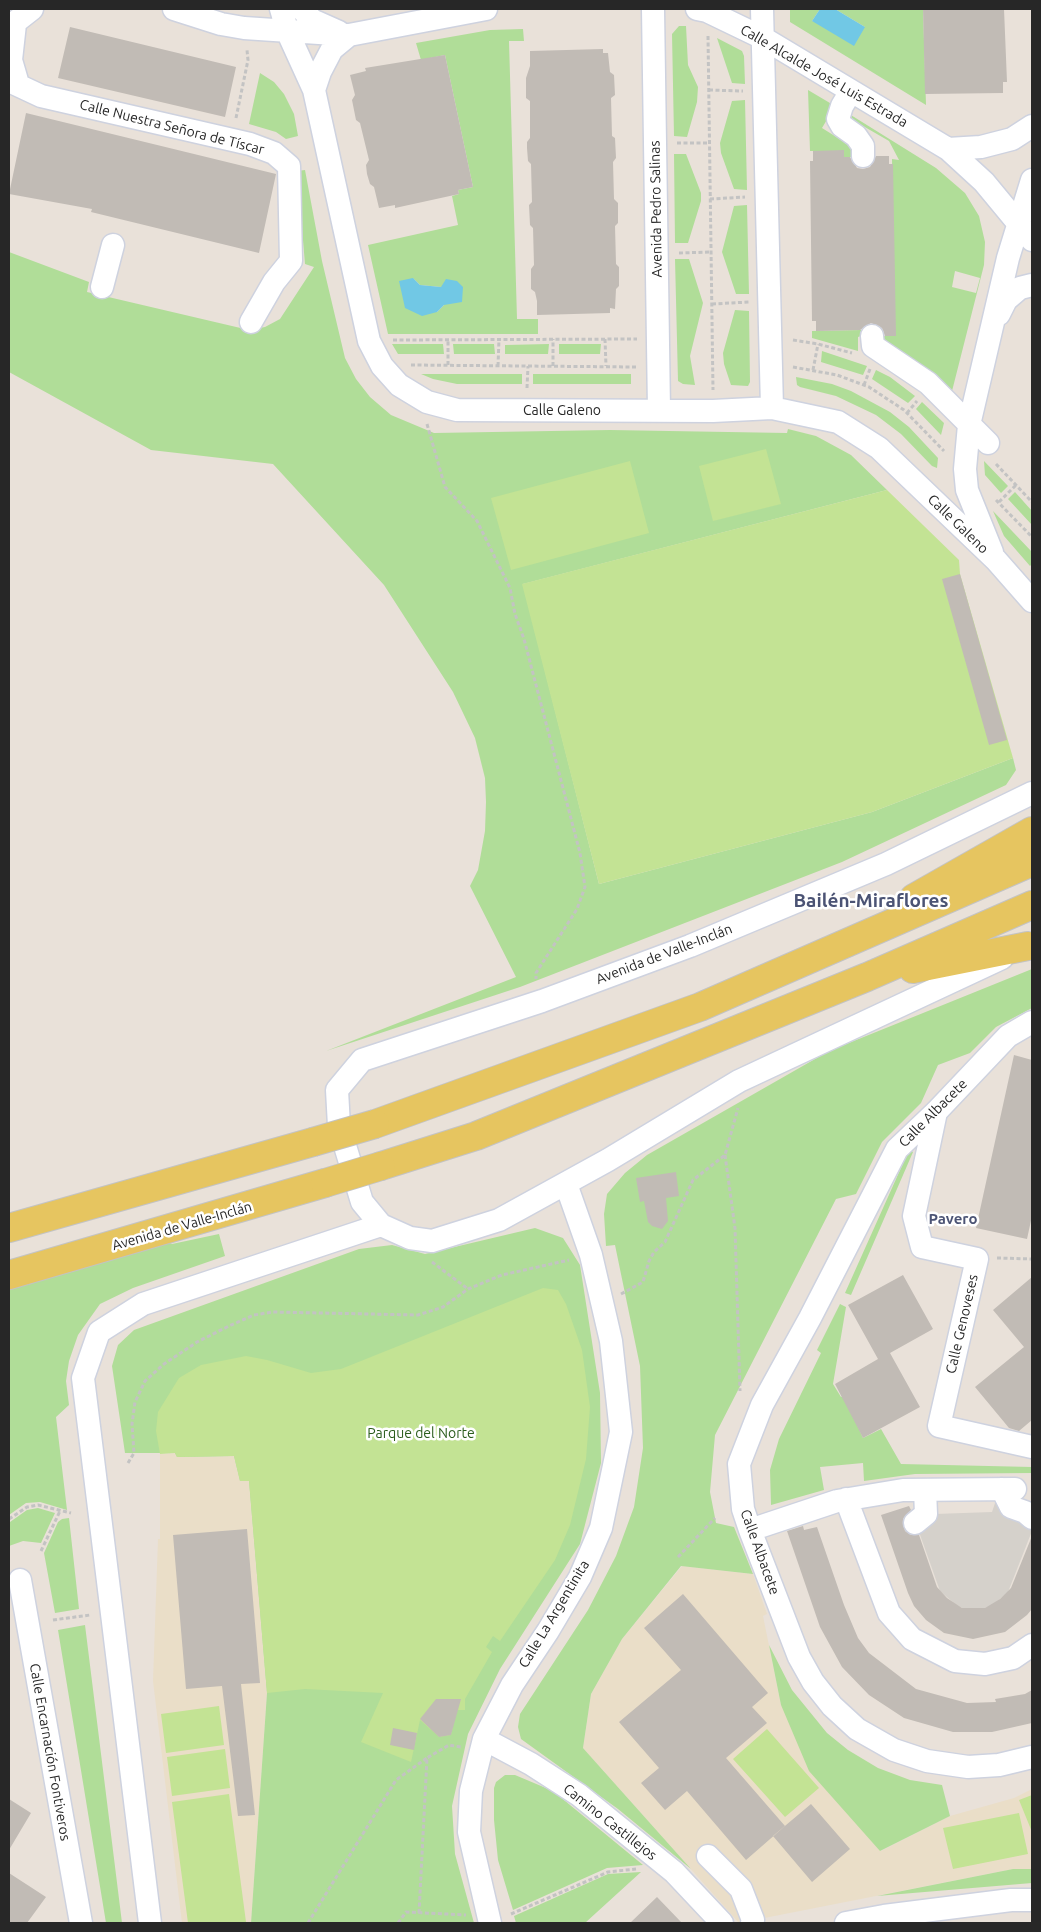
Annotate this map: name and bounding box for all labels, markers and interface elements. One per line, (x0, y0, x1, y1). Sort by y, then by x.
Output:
street label: Calle Alcalde José Luis Estrada (737, 21, 911, 131)
street label: Calle Nuestra Señora de Tíscar (78, 96, 266, 158)
street label: Avenida Pedro Salinas (646, 140, 666, 278)
street label: Calle Galeno (523, 402, 601, 418)
street label: Calle Galeno (924, 491, 992, 557)
district label: Bailén-Miraflores (794, 890, 948, 912)
street label: Avenida de Valle-Inclán (594, 920, 734, 988)
street label: Calle Albacete (895, 1075, 971, 1151)
street label: Avenida de Valle-Inclán (110, 1198, 254, 1254)
district label: Pavero (929, 1210, 977, 1228)
street label: Calle Genoveses (942, 1273, 982, 1375)
park label: Parque del Norte (367, 1425, 475, 1441)
street label: Calle Albacete (737, 1507, 783, 1597)
street label: Calle La Argentinita (515, 1557, 593, 1671)
street label: Calle Encarnación Fontiveros (26, 1662, 74, 1842)
street label: Camino Castillejos (560, 1780, 660, 1864)

